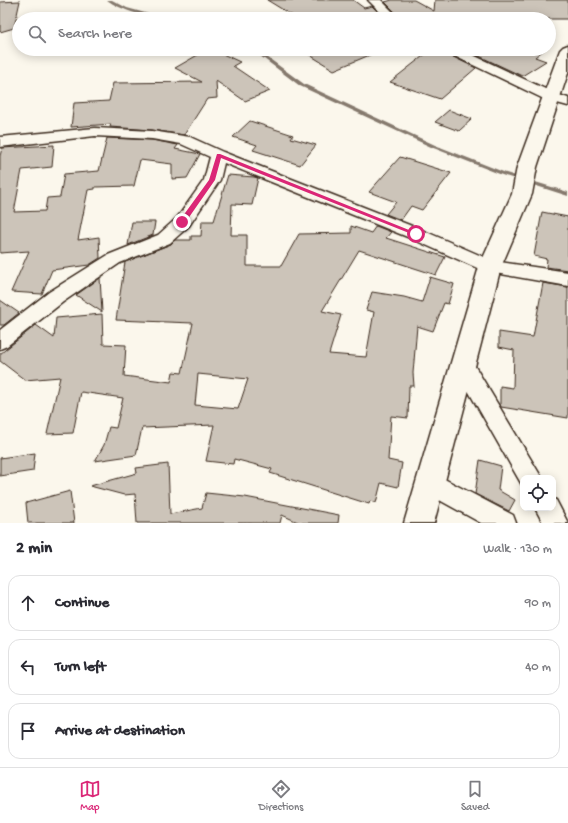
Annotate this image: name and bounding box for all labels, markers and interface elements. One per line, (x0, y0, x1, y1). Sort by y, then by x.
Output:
search box (12, 12, 556, 56)
icon: search (26, 23, 48, 45)
text: Search here (58, 25, 132, 43)
route end (173, 213, 191, 231)
route start (407, 225, 425, 243)
map controls (520, 475, 556, 511)
button: locate (520, 475, 556, 511)
text: 2 min (16, 539, 52, 559)
text: Walk · 130 m (483, 542, 552, 557)
icon: ahead (17, 592, 39, 614)
text: Continue (55, 594, 109, 612)
text: 90 m (525, 596, 551, 611)
icon: left (17, 656, 39, 678)
text: Turn left (55, 658, 106, 676)
text: 40 m (525, 660, 551, 675)
icon: arrive (17, 720, 39, 742)
text: Arrive at destination (55, 722, 185, 740)
tab: Map (79, 778, 101, 814)
tab: Directions (259, 778, 303, 814)
tab: Saved (461, 778, 489, 814)

